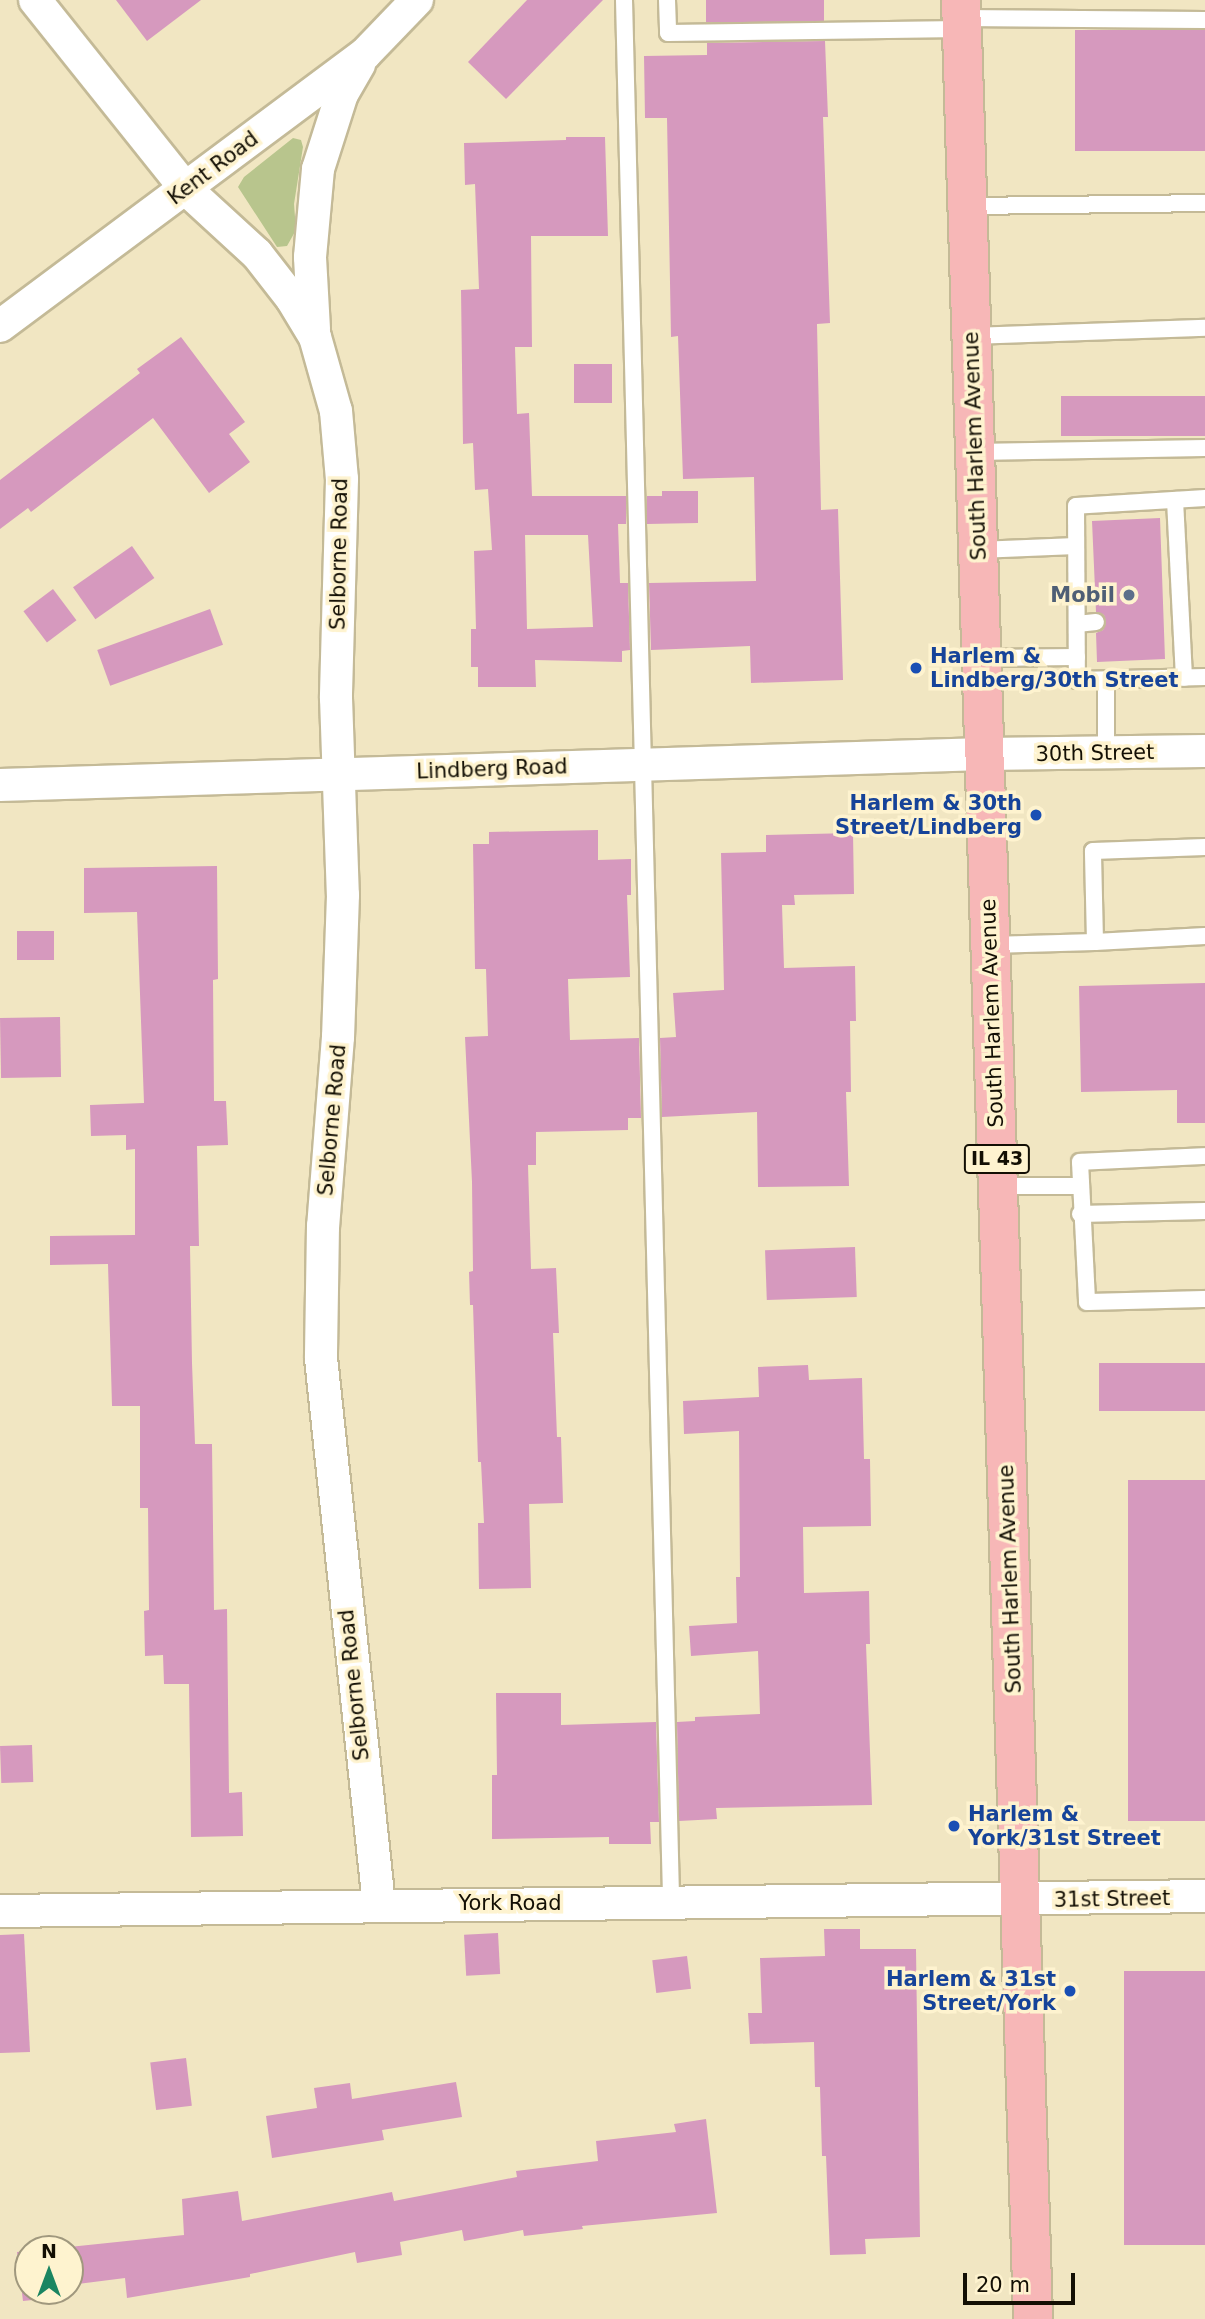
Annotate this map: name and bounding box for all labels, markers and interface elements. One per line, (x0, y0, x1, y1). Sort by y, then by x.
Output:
street label: Kent Road (163, 126, 263, 210)
street label: South Harlem Avenue (958, 331, 992, 561)
street label: Selborne Road (325, 478, 353, 630)
place label: Mobil (1050, 582, 1115, 608)
marker: Mobil (1121, 587, 1137, 603)
place label: Harlem & Lindberg/30th Street (930, 643, 1178, 693)
marker: Harlem & Lindberg/30th Street (908, 660, 924, 676)
street label: 30th Street (1035, 739, 1155, 767)
street label: Lindberg Road (416, 754, 568, 784)
place label: Harlem & 30th Street/Lindberg (835, 790, 1022, 840)
marker: Harlem & 30th Street/Lindberg (1028, 807, 1044, 823)
street label: South Harlem Avenue (975, 898, 1009, 1128)
street label: Selborne Road (313, 1043, 351, 1197)
road number: IL 43 (964, 1144, 1030, 1175)
street label: South Harlem Avenue (993, 1464, 1027, 1694)
street label: Selborne Road (334, 1608, 374, 1762)
place label: Harlem & York/31st Street (968, 1801, 1161, 1851)
marker: Harlem & York/31st Street (946, 1818, 962, 1834)
street label: 31st Street (1054, 1885, 1170, 1913)
street label: York Road (458, 1890, 562, 1916)
place label: Harlem & 31st Street/York (886, 1966, 1056, 2016)
marker: Harlem & 31st Street/York (1062, 1983, 1078, 1999)
north arrow (14, 2235, 84, 2305)
text: N (41, 2240, 57, 2262)
scale bar (967, 2260, 1079, 2304)
text: 20 m (976, 2273, 1030, 2297)

